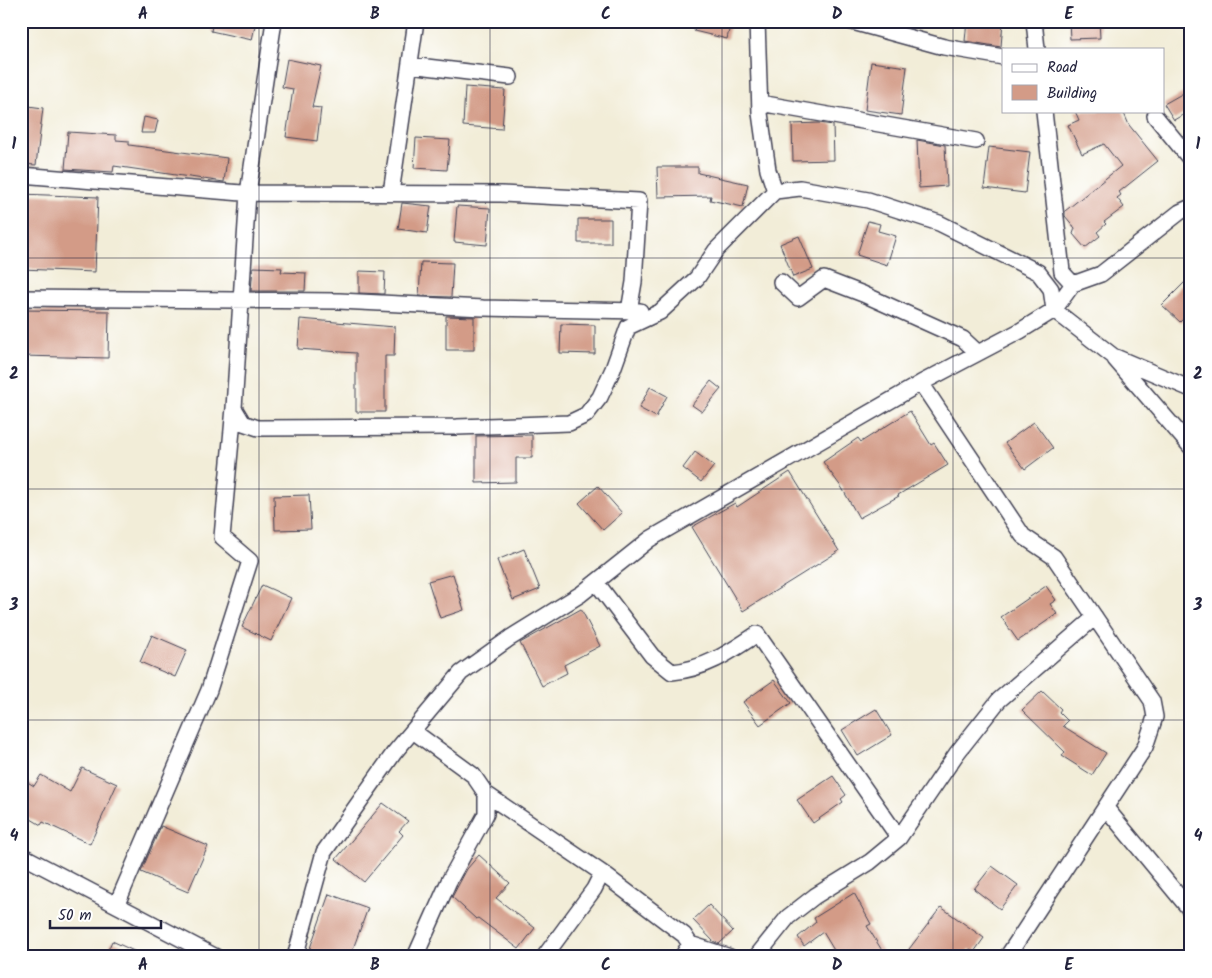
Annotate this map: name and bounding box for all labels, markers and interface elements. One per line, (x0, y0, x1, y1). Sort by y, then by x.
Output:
text: A (138, 2, 148, 27)
text: B (370, 2, 380, 27)
text: C (601, 2, 611, 27)
text: D (832, 2, 843, 27)
text: E (1065, 2, 1075, 27)
legend (1002, 48, 1164, 112)
text: Road (1047, 56, 1078, 80)
text: Building (1047, 82, 1097, 106)
text: 1 (12, 132, 17, 157)
text: 1 (1196, 132, 1201, 157)
text: 2 (9, 362, 19, 387)
text: 2 (1193, 362, 1203, 387)
text: 3 (9, 593, 19, 618)
text: 3 (1193, 593, 1203, 618)
text: 4 (10, 824, 19, 849)
text: 4 (1194, 824, 1203, 849)
scale bar (50, 898, 161, 930)
text: 50 m (58, 904, 92, 928)
text: A (138, 953, 148, 978)
text: B (370, 953, 380, 978)
text: C (601, 953, 611, 978)
text: D (832, 953, 843, 978)
text: E (1065, 953, 1075, 978)

